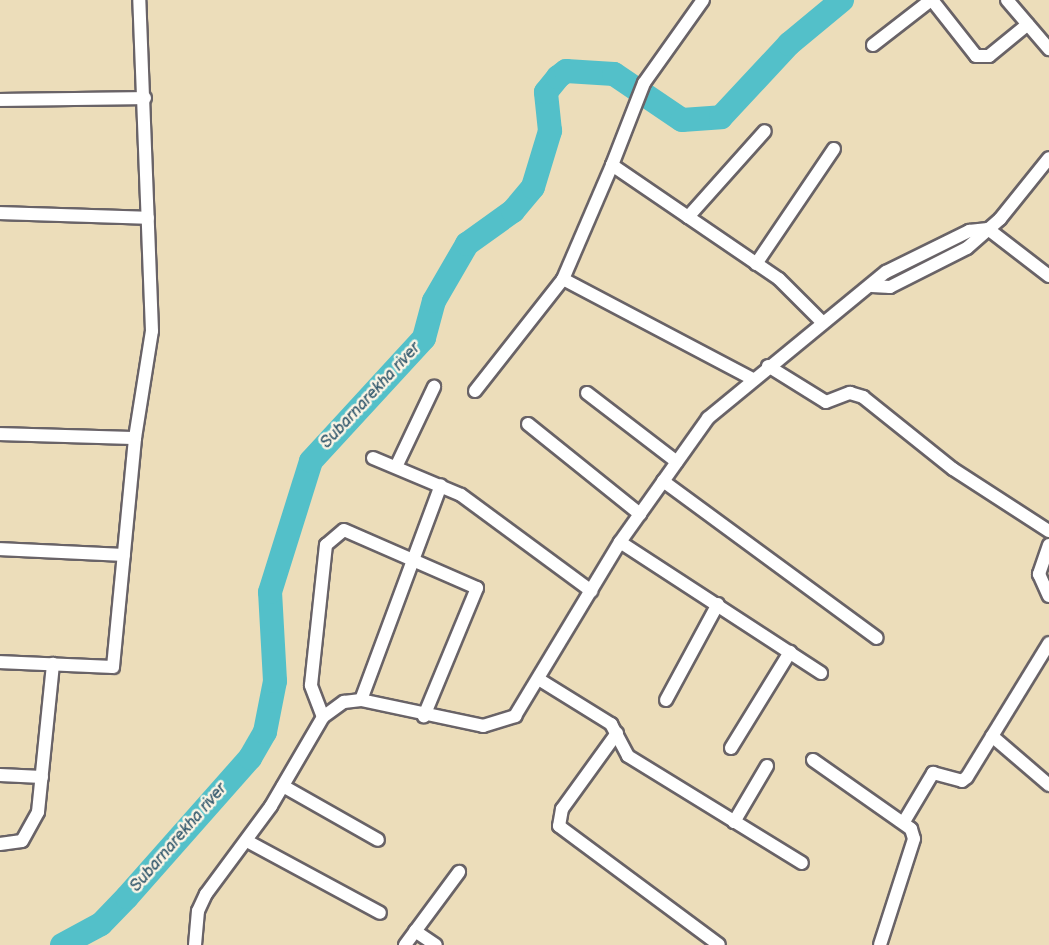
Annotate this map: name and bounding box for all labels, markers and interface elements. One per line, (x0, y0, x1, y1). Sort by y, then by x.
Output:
water label: Subarnarekha river (317, 339, 425, 453)
water label: Subarnarekha river (127, 780, 231, 896)

